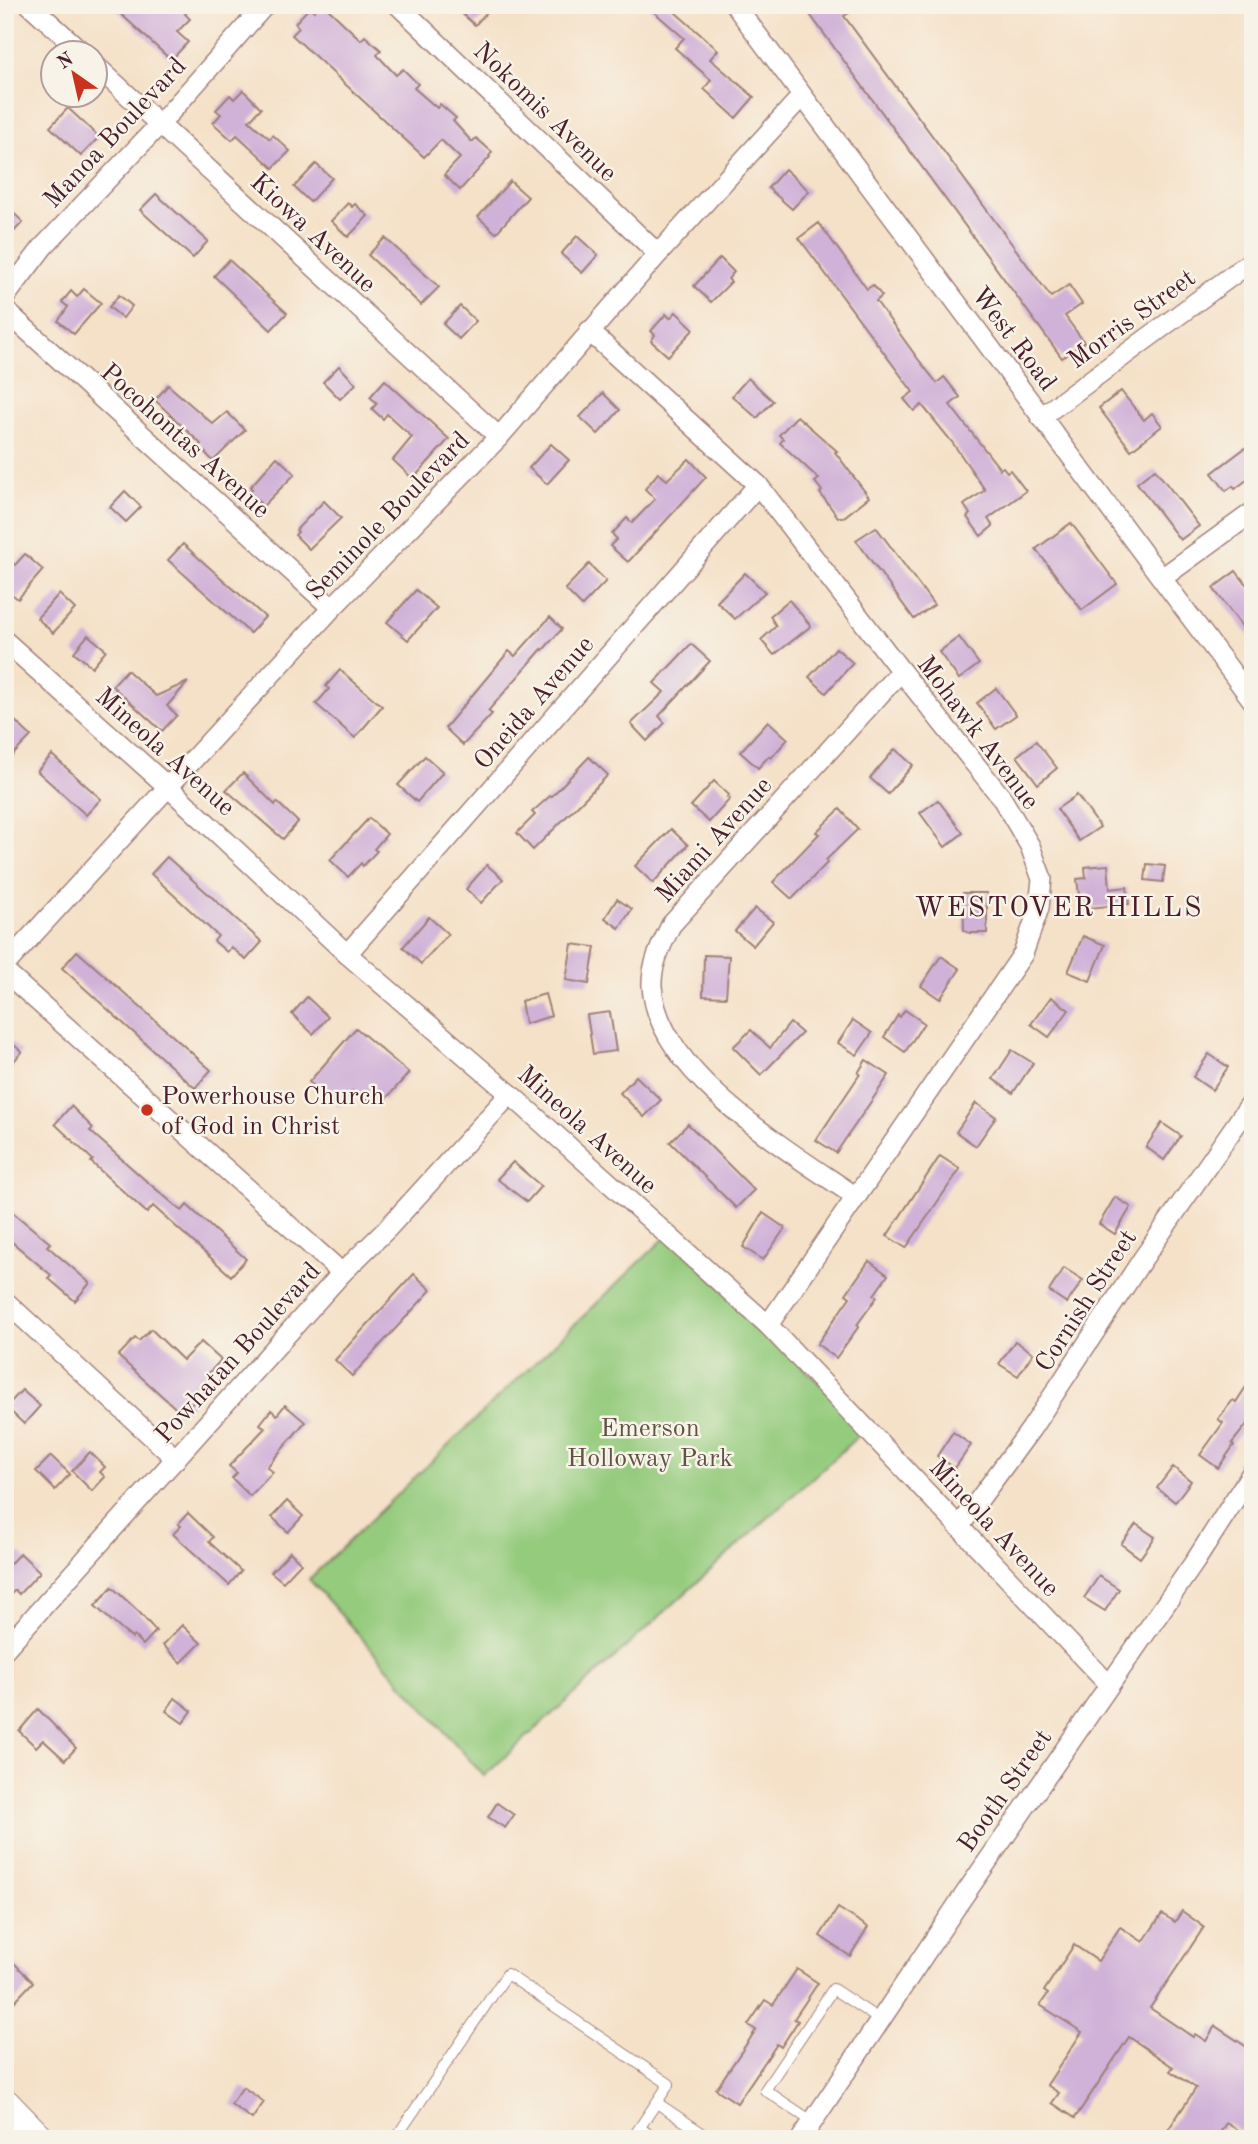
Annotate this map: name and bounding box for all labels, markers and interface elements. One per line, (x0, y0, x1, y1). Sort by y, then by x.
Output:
north arrow (38, 38, 108, 108)
street label: Nokomis Avenue (468, 38, 621, 187)
text: N (55, 50, 78, 74)
street label: Manoa Boulevard (39, 53, 192, 214)
street label: Kiowa Avenue (245, 169, 380, 298)
street label: Morris Street (1064, 265, 1201, 374)
street label: West Road (966, 282, 1061, 396)
street label: Pocohontas Avenue (95, 359, 274, 524)
street label: Seminole Boulevard (302, 427, 475, 606)
street label: Oneida Avenue (470, 632, 599, 775)
street label: Mohawk Avenue (911, 652, 1043, 815)
street label: Mineola Avenue (90, 683, 239, 822)
street label: Miami Avenue (652, 772, 777, 908)
district label: WESTOVER HILLS (915, 895, 1203, 923)
street label: Mineola Avenue (512, 1061, 661, 1200)
place label: Powerhouse Church of God in Christ (161, 1084, 384, 1140)
marker: Powerhouse Church of God in Christ (139, 1102, 155, 1118)
street label: Cornish Street (1031, 1225, 1142, 1377)
street label: Powhatan Boulevard (151, 1258, 326, 1449)
park label: Emerson Holloway Park (567, 1416, 733, 1472)
street label: Mineola Avenue (924, 1455, 1064, 1602)
street label: Booth Street (954, 1725, 1057, 1857)

